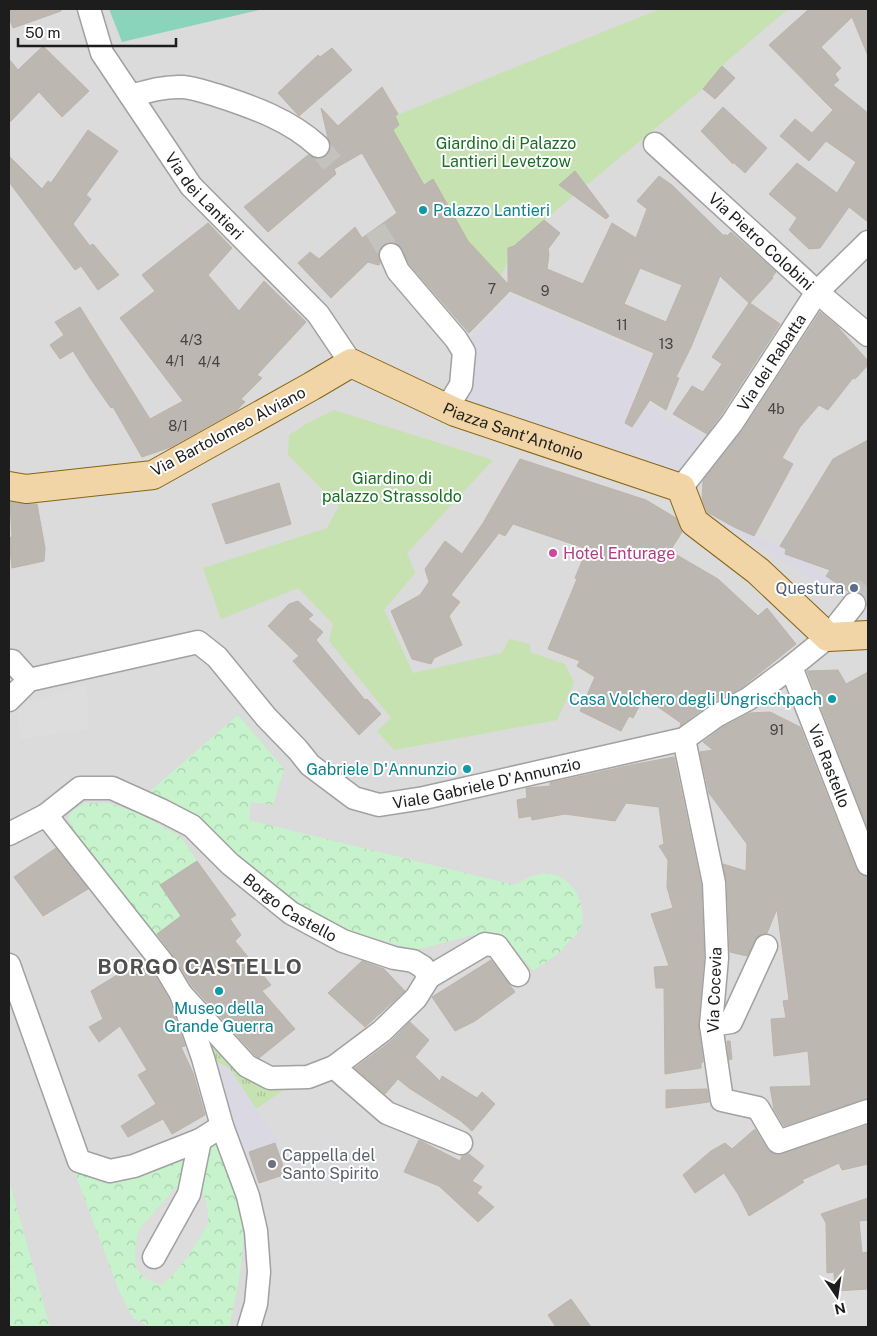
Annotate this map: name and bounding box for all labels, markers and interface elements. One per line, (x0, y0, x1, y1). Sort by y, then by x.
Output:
scale bar (18, 15, 175, 47)
text: 50 m (25, 24, 60, 41)
park label: Giardino di Palazzo Lantieri Levetzow (436, 134, 576, 171)
street label: Via dei Lantieri (161, 149, 247, 244)
street label: Via Pietro Colobini (704, 189, 818, 294)
place label: Palazzo Lantieri (433, 201, 550, 220)
marker: Palazzo Lantieri (417, 204, 429, 216)
house number: 7 (488, 281, 496, 297)
house number: 9 (541, 283, 550, 299)
street label: Via dei Rabatta (733, 311, 810, 415)
house number: 11 (616, 317, 628, 333)
house number: 4/3 (180, 332, 202, 348)
house number: 13 (659, 336, 673, 352)
house number: 4/1 (165, 353, 185, 369)
house number: 4/4 (198, 354, 220, 370)
street label: Via Bartolomeo Alviano (148, 383, 309, 480)
street label: Piazza Sant'Antonio (440, 399, 586, 465)
house number: 4b (767, 401, 785, 417)
house number: 8/1 (168, 418, 188, 434)
park label: Giardino di palazzo Strassoldo (322, 469, 462, 506)
place label: Hotel Enturage (563, 544, 675, 563)
marker: Hotel Enturage (547, 547, 559, 559)
place label: Questura (775, 579, 844, 598)
marker: Questura (848, 582, 860, 594)
place label: Casa Volchero degli Ungrischpach (569, 690, 822, 709)
marker: Casa Volchero degli Ungrischpach (826, 693, 838, 705)
street label: Via Rastello (804, 721, 854, 810)
house number: 91 (770, 722, 784, 738)
street label: Viale Gabriele D'Annunzio (391, 754, 582, 813)
place label: Gabriele D'Annunzio (306, 760, 457, 779)
marker: Gabriele D'Annunzio (461, 763, 473, 775)
street label: Borgo Castello (239, 870, 340, 946)
street label: Via Cocevia (704, 947, 725, 1033)
district label: BORGO CASTELLO (97, 954, 303, 979)
marker: Museo della Grande Guerra (213, 985, 225, 997)
place label: Museo della Grande Guerra (164, 999, 274, 1036)
place label: Cappella del Santo Spirito (282, 1146, 379, 1183)
marker: Cappella del Santo Spirito (266, 1158, 278, 1170)
north arrow (812, 1271, 862, 1321)
text: N (833, 1300, 847, 1318)

